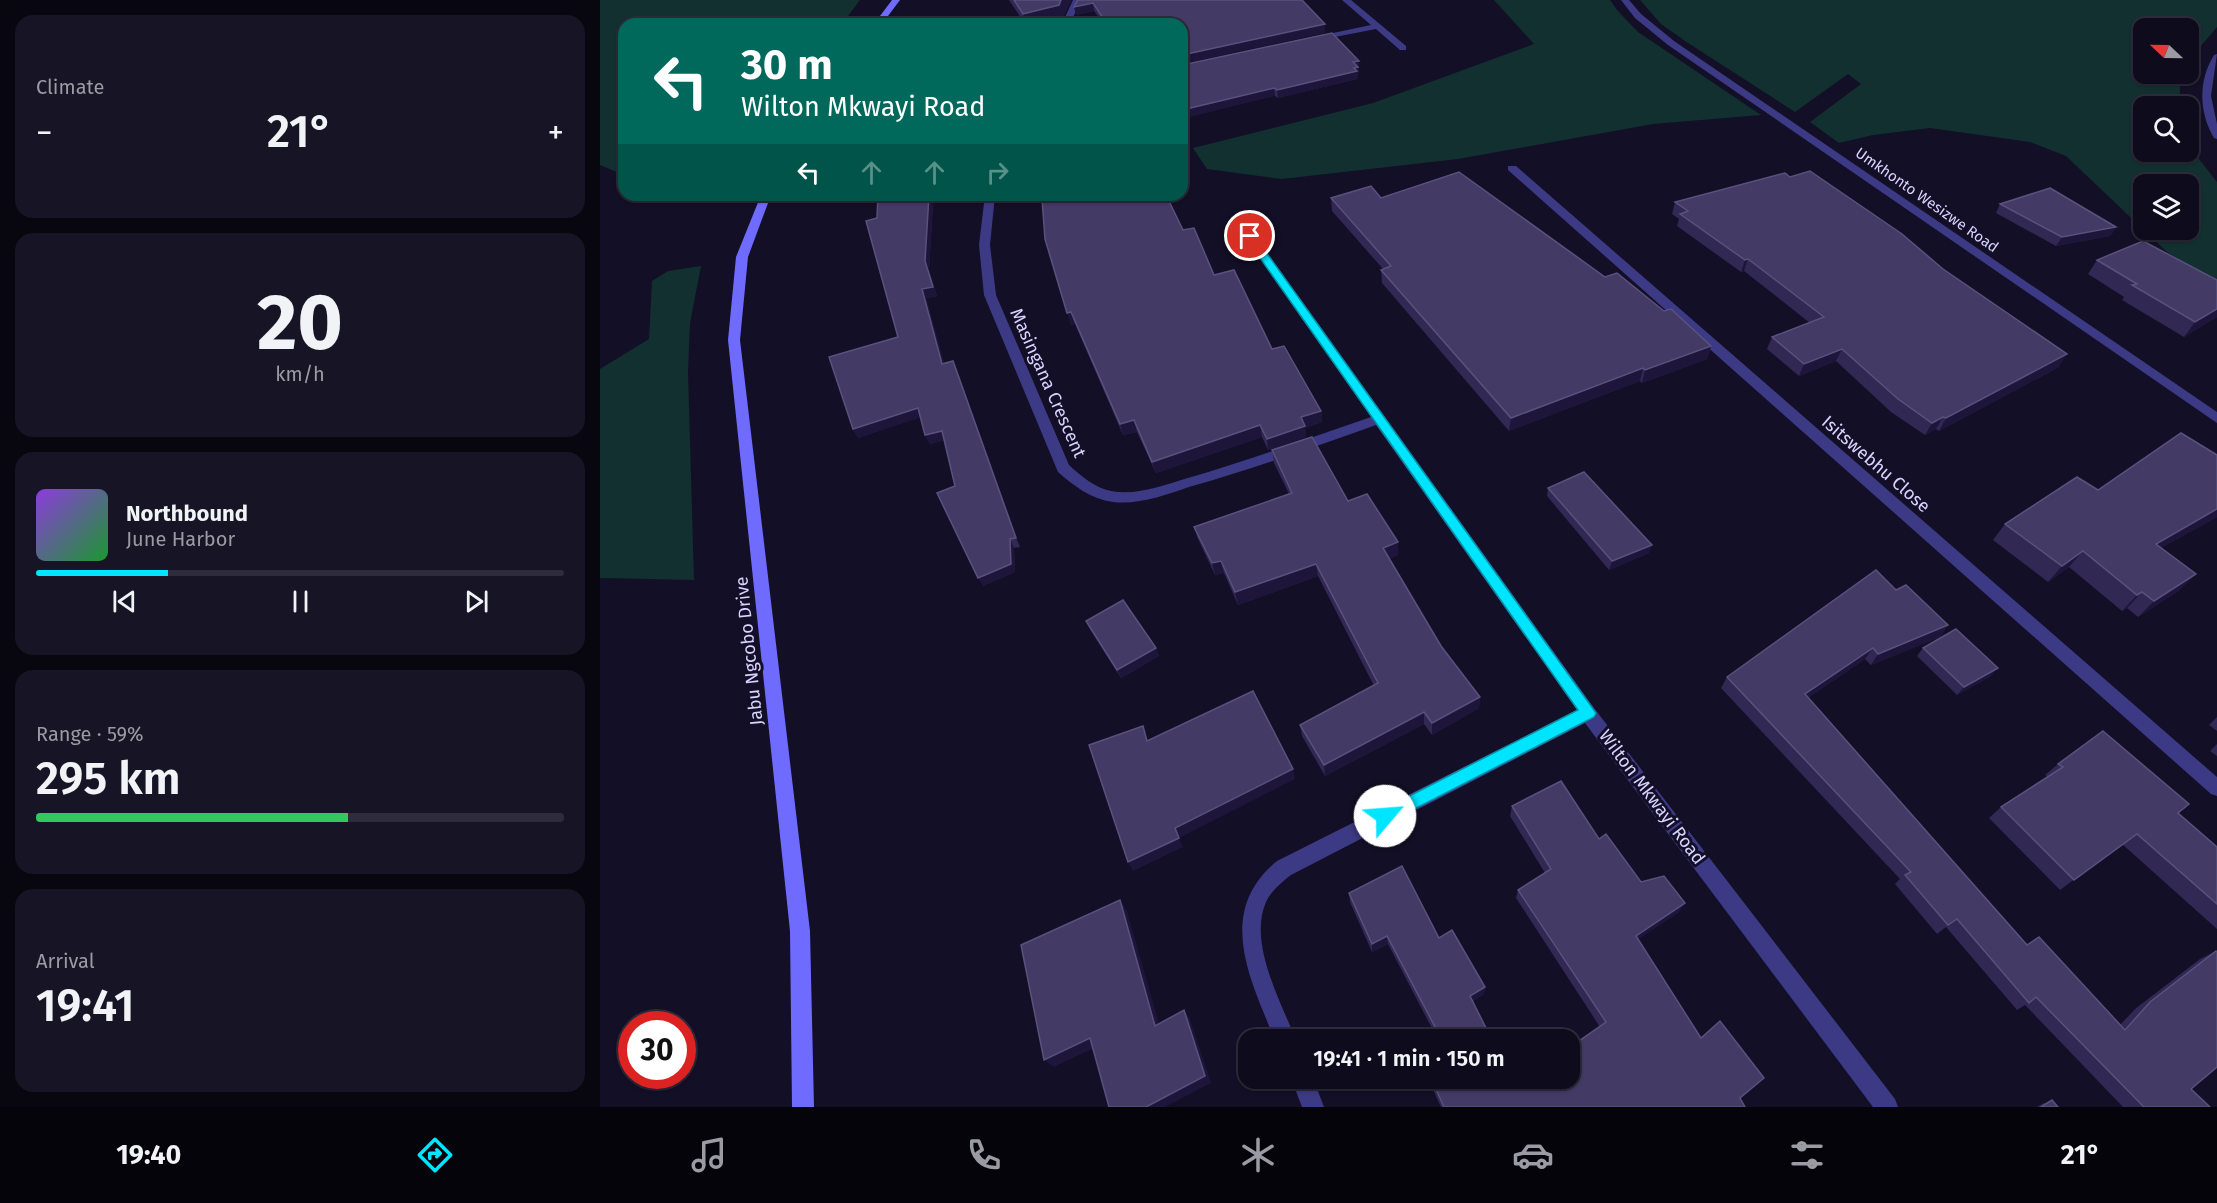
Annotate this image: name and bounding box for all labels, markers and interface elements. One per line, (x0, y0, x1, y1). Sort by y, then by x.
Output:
north arrow (2133, 18, 2199, 84)
map controls (2133, 18, 2199, 240)
text: 30 m (741, 40, 833, 90)
icon: left (642, 42, 720, 120)
text: Climate (36, 75, 104, 99)
text: Wilton Mkwayi Road (741, 91, 985, 123)
button: search (2133, 96, 2199, 162)
text: 21° (267, 105, 333, 159)
text: − (36, 113, 53, 153)
text: + (548, 113, 564, 153)
street label: Umkhonto Wesizwe Road (1852, 144, 2002, 256)
icon: left (792, 156, 825, 189)
icon: ahead (855, 156, 888, 189)
icon: ahead (918, 156, 951, 189)
icon: right (981, 156, 1014, 189)
button: layers (2133, 174, 2199, 240)
pin (1224, 210, 1275, 261)
icon: arrive (1233, 219, 1266, 252)
text: 20 (257, 276, 343, 370)
street label: Masingana Crescent (1005, 305, 1091, 462)
text: km/h (275, 362, 325, 386)
street label: Isitswebhu Close (1817, 411, 1935, 517)
text: Northbound (126, 500, 248, 527)
text: June Harbor (126, 527, 235, 551)
street label: Jabu Ngcobo Drive (730, 575, 768, 727)
icon: previous (108, 585, 141, 618)
icon: pause (284, 585, 317, 618)
icon: next (460, 585, 493, 618)
text: Range · 59% (36, 722, 144, 746)
street label: Wilton Mkwayi Road (1594, 725, 1710, 869)
text: 295 km (36, 752, 181, 806)
position arrow (1353, 784, 1417, 848)
text: Arrival (36, 949, 95, 973)
text: 19:41 (36, 979, 134, 1033)
speed limit sign: 30 (618, 1011, 696, 1089)
text: 19:41 · 1 min · 150 m (1313, 1045, 1505, 1072)
icon: directions (414, 1134, 456, 1176)
icon: music (688, 1134, 730, 1176)
icon: phone (963, 1134, 1005, 1176)
icon: climate (1237, 1134, 1279, 1176)
icon: car (1512, 1134, 1554, 1176)
icon: filters (1786, 1134, 1828, 1176)
text: 19:40 (116, 1139, 181, 1171)
text: 21° (2061, 1139, 2101, 1171)

